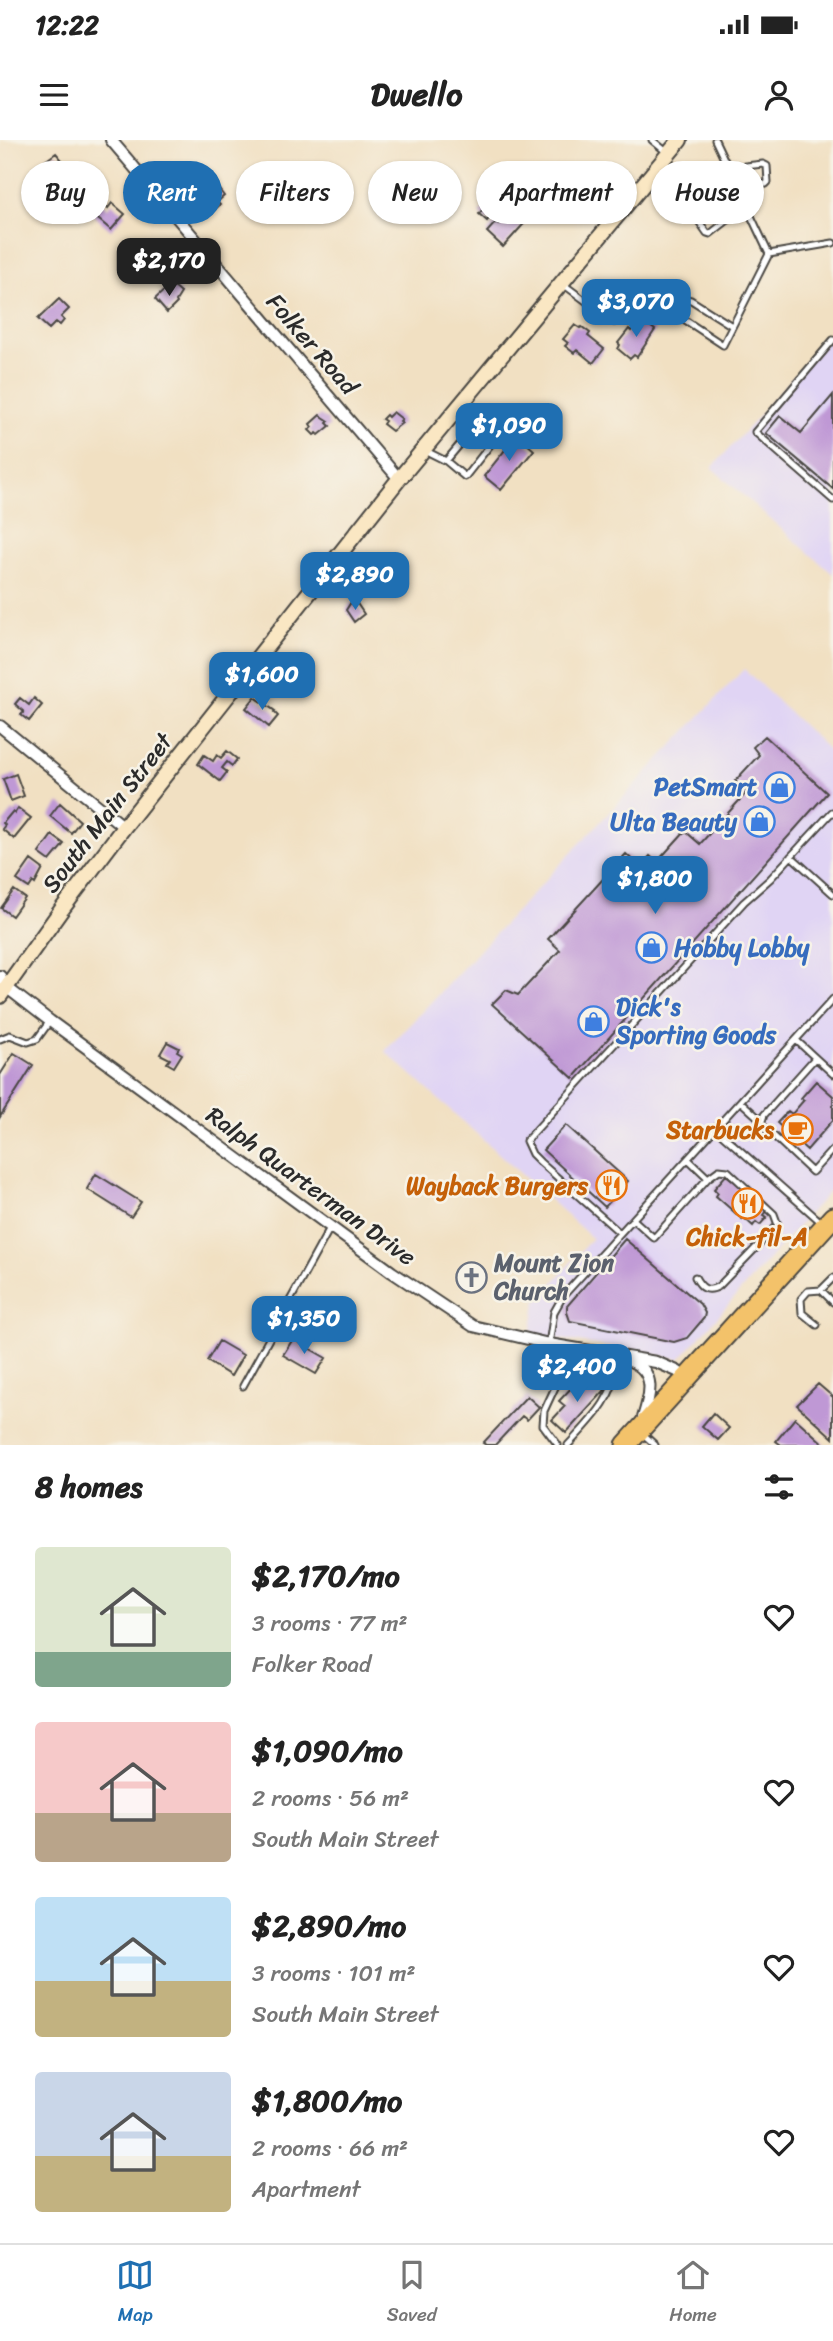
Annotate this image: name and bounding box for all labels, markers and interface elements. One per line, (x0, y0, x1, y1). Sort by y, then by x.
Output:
text: 12:22 (35, 2, 99, 48)
text: Dwello (370, 66, 463, 123)
icon: menu (35, 76, 73, 114)
icon: person (760, 76, 798, 114)
chip: Buy (21, 161, 109, 224)
chip: Rent (123, 161, 222, 224)
chip: Filters (236, 161, 354, 224)
chip: New (368, 161, 462, 224)
chip: Apartment (476, 161, 637, 224)
chip: House (651, 161, 764, 224)
pin: $2,170 (112, 239, 226, 298)
text: $2,170 (133, 240, 205, 281)
pin: $3,070 (579, 280, 693, 339)
text: $3,070 (598, 281, 674, 322)
street label: Folker Road (255, 283, 370, 406)
pin: $1,090 (452, 404, 566, 463)
text: $1,090 (472, 405, 546, 446)
pin: $2,890 (298, 552, 412, 612)
text: $2,890 (316, 554, 394, 595)
pin: $1,600 (205, 652, 319, 712)
text: $1,600 (225, 654, 299, 695)
street label: South Main Street (31, 722, 184, 903)
place label: PetSmart (654, 766, 758, 808)
shop icon: PetSmart (763, 770, 797, 804)
place label: Ulta Beauty (610, 801, 738, 843)
shop icon: Ulta Beauty (743, 805, 777, 839)
pin: $1,800 (598, 856, 712, 916)
text: $1,800 (618, 858, 692, 899)
place label: Hobby Lobby (674, 927, 810, 969)
shop icon: Hobby Lobby (634, 931, 668, 965)
place label: Dick's Sporting Goods (615, 986, 777, 1056)
shop icon: Dick's Sporting Goods (576, 1004, 610, 1038)
street label: Ralph Quarterman Drive (197, 1095, 425, 1277)
place label: Starbucks (665, 1109, 775, 1151)
cafe icon: Starbucks (780, 1113, 814, 1147)
place label: Wayback Burgers (406, 1165, 589, 1207)
restaurant icon: Wayback Burgers (594, 1169, 628, 1203)
restaurant icon: Chick-fil-A (730, 1186, 764, 1220)
place label: Chick-fil-A (685, 1216, 808, 1258)
place label: Mount Zion Church (493, 1242, 614, 1312)
church icon: Mount Zion Church (454, 1260, 488, 1294)
pin: $1,350 (247, 1296, 361, 1356)
text: $1,350 (268, 1298, 340, 1339)
pin: $2,400 (520, 1344, 634, 1404)
text: $2,400 (538, 1346, 616, 1387)
text: 8 homes (35, 1460, 143, 1514)
icon: filters (760, 1468, 798, 1506)
text: $2,170/mo (252, 1549, 400, 1603)
icon: home (91, 1575, 175, 1659)
icon: heart (760, 1598, 798, 1636)
text: 3 rooms · 77 m² (252, 1603, 408, 1644)
text: Folker Road (252, 1644, 371, 1685)
text: $1,090/mo (252, 1724, 403, 1778)
icon: home (91, 1750, 175, 1834)
icon: heart (760, 1773, 798, 1811)
text: 2 rooms · 56 m² (252, 1778, 409, 1819)
text: South Main Street (252, 1819, 439, 1860)
text: $2,890/mo (252, 1899, 406, 1953)
icon: home (91, 1925, 175, 2009)
icon: heart (760, 1948, 798, 1986)
text: 3 rooms · 101 m² (252, 1953, 416, 1994)
text: South Main Street (252, 1994, 439, 2035)
text: $1,800/mo (252, 2074, 402, 2128)
icon: home (91, 2100, 175, 2184)
icon: heart (760, 2123, 798, 2161)
text: 2 rooms · 66 m² (252, 2128, 408, 2169)
text: Apartment (252, 2169, 361, 2210)
tab: Map (116, 2256, 154, 2331)
tab: Saved (387, 2256, 437, 2331)
tab: Home (669, 2256, 717, 2331)

